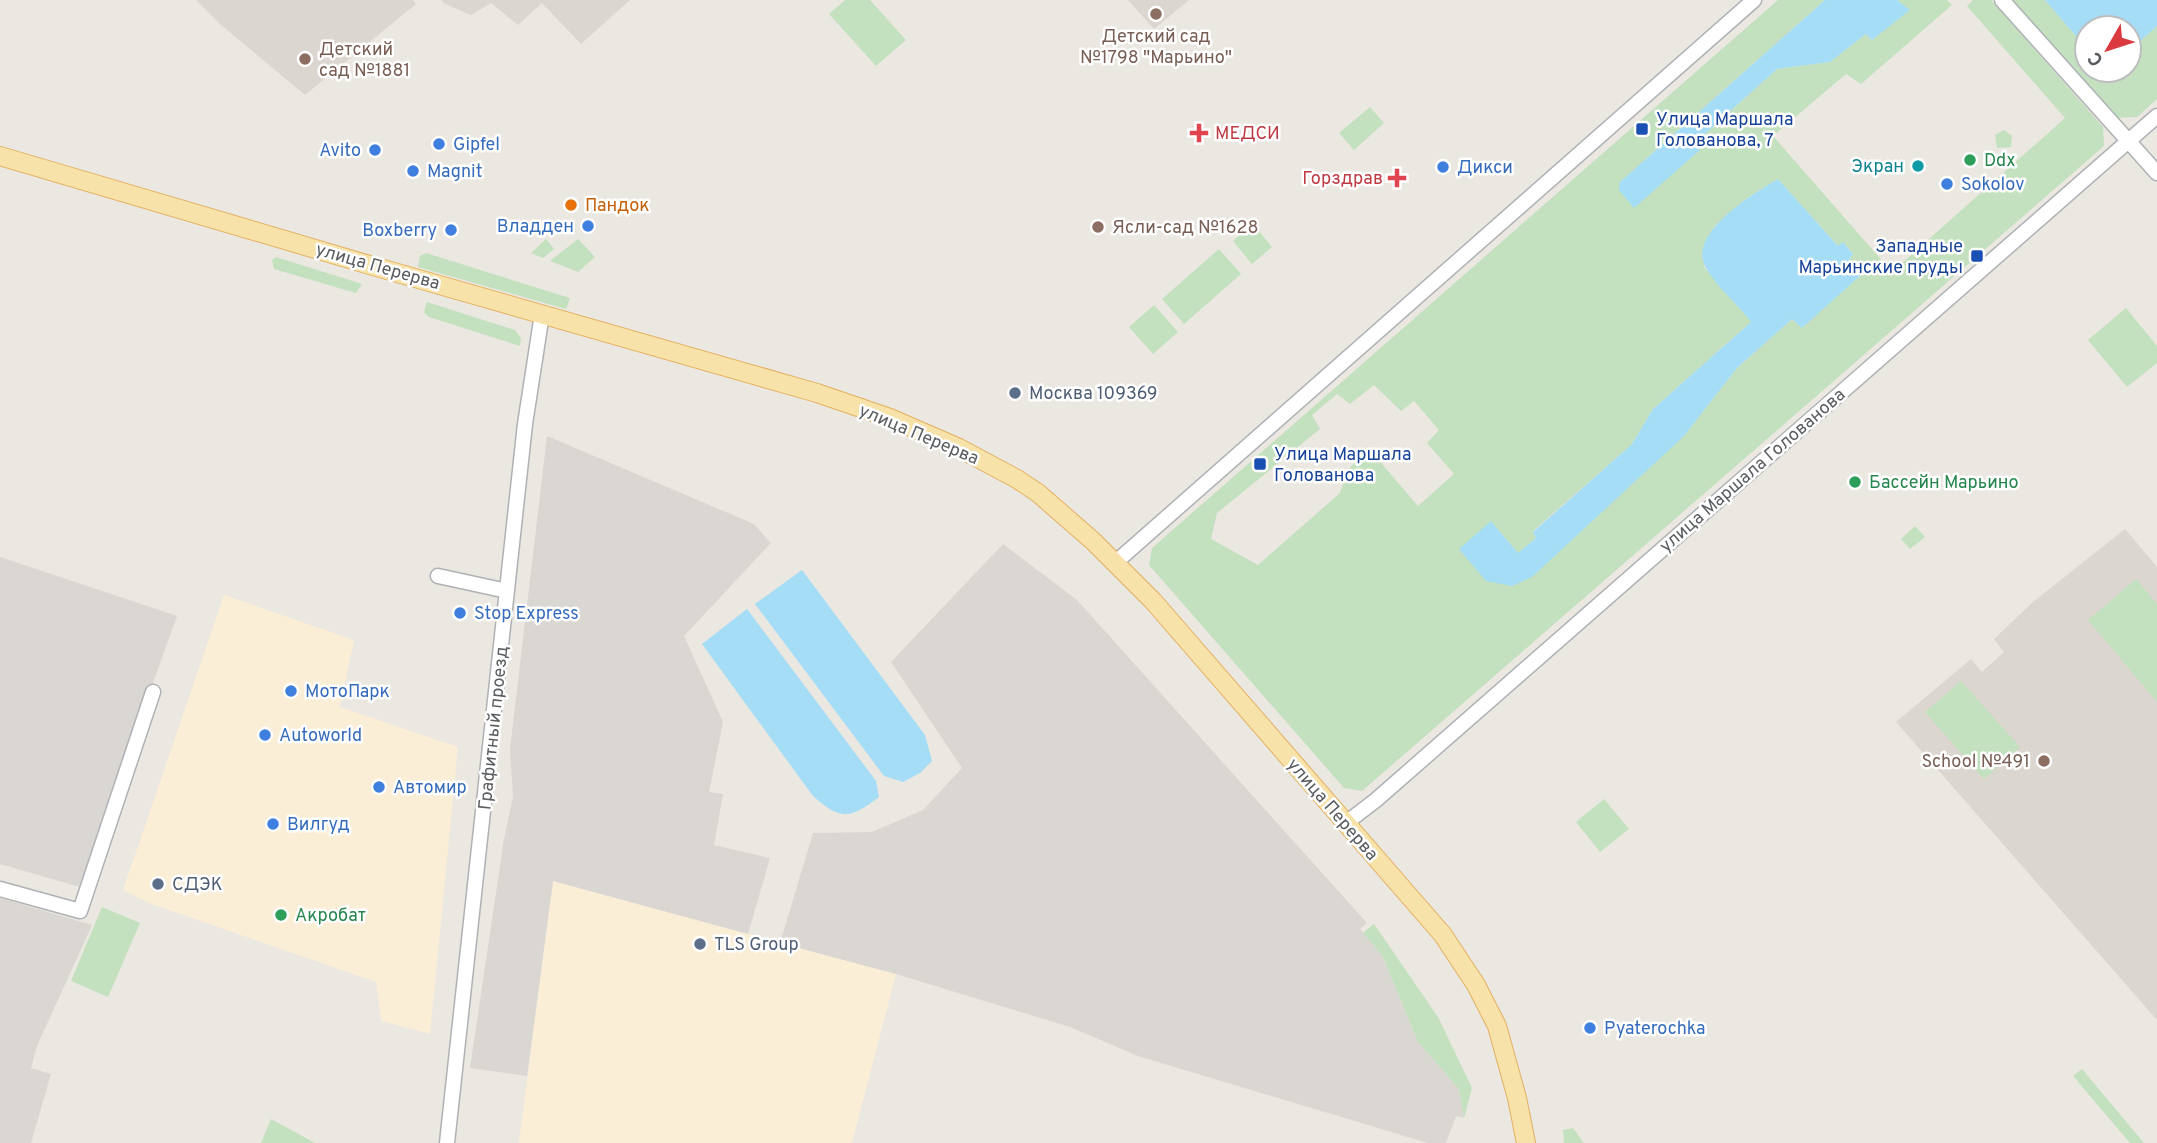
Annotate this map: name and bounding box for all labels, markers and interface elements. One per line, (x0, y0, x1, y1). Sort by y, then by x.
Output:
marker: Детский сад №1798 "Марьино" (1148, 6, 1164, 22)
north arrow (2073, 14, 2143, 84)
place label: Детский сад №1798 "Марьино" (1080, 26, 1232, 70)
place label: Детский сад №1881 (319, 39, 410, 83)
text: С (2083, 46, 2109, 71)
marker: Детский сад №1881 (297, 51, 313, 67)
place label: Улица Маршала Голованова, 7 (1656, 109, 1793, 153)
marker: Улица Маршала Голованова, 7 (1634, 121, 1650, 137)
marker: МЕДСИ (1189, 123, 1209, 143)
place label: МЕДСИ (1215, 123, 1280, 146)
place label: Gipfel (453, 134, 500, 157)
marker: Gipfel (431, 136, 447, 152)
place label: Avito (319, 140, 361, 163)
marker: Avito (367, 142, 383, 158)
place label: Ddx (1984, 150, 2016, 173)
marker: Ddx (1962, 152, 1978, 168)
place label: Экран (1852, 156, 1904, 179)
place label: Дикси (1457, 157, 1513, 180)
marker: Экран (1910, 158, 1926, 174)
marker: Дикси (1435, 159, 1451, 175)
place label: Magnit (427, 161, 482, 184)
marker: Magnit (405, 163, 421, 179)
place label: Горздрав (1302, 168, 1383, 191)
marker: Горздрав (1389, 170, 1405, 186)
place label: Sokolov (1961, 174, 2024, 197)
marker: Sokolov (1939, 176, 1955, 192)
place label: Пандок (585, 195, 650, 218)
marker: Пандок (563, 197, 579, 213)
place label: Владден (497, 216, 574, 239)
place label: Ясли-сад №1628 (1112, 217, 1259, 240)
marker: Владден (580, 218, 596, 234)
marker: Ясли-сад №1628 (1090, 219, 1106, 235)
place label: Boxberry (362, 220, 437, 243)
marker: Boxberry (443, 222, 459, 238)
place label: Западные Марьинские пруды (1799, 236, 1963, 280)
street label: улица Перерва (313, 239, 442, 296)
marker: Западные Марьинские пруды (1969, 248, 1985, 264)
place label: Москва 109369 (1029, 383, 1158, 406)
street label: улица Маршала Голованова (1655, 384, 1851, 558)
marker: Москва 109369 (1007, 385, 1023, 401)
street label: улица Перерва (855, 400, 982, 471)
place label: Улица Маршала Голованова (1274, 444, 1411, 488)
marker: Улица Маршала Голованова (1252, 456, 1268, 472)
place label: Бассейн Марьино (1869, 472, 2019, 495)
marker: Бассейн Марьино (1847, 474, 1863, 490)
place label: Stop Express (474, 603, 579, 626)
marker: Stop Express (452, 605, 468, 621)
street label: Графитный проезд (474, 645, 515, 811)
place label: МотоПарк (305, 681, 390, 704)
marker: МотоПарк (283, 683, 299, 699)
place label: Autoworld (279, 725, 362, 748)
marker: Autoworld (257, 727, 273, 743)
place label: School №491 (1922, 751, 2030, 774)
marker: School №491 (2036, 753, 2052, 769)
street label: улица Перерва (1281, 754, 1383, 866)
place label: Автомир (393, 777, 467, 800)
marker: Автомир (371, 779, 387, 795)
place label: Вилгуд (287, 814, 350, 837)
marker: Вилгуд (265, 816, 281, 832)
place label: СДЭК (172, 874, 223, 897)
marker: СДЭК (150, 876, 166, 892)
place label: Акробат (295, 905, 366, 928)
marker: Акробат (273, 907, 289, 923)
place label: TLS Group (714, 934, 799, 957)
marker: TLS Group (692, 936, 708, 952)
place label: Pyaterochka (1604, 1018, 1705, 1041)
marker: Pyaterochka (1582, 1020, 1598, 1036)

